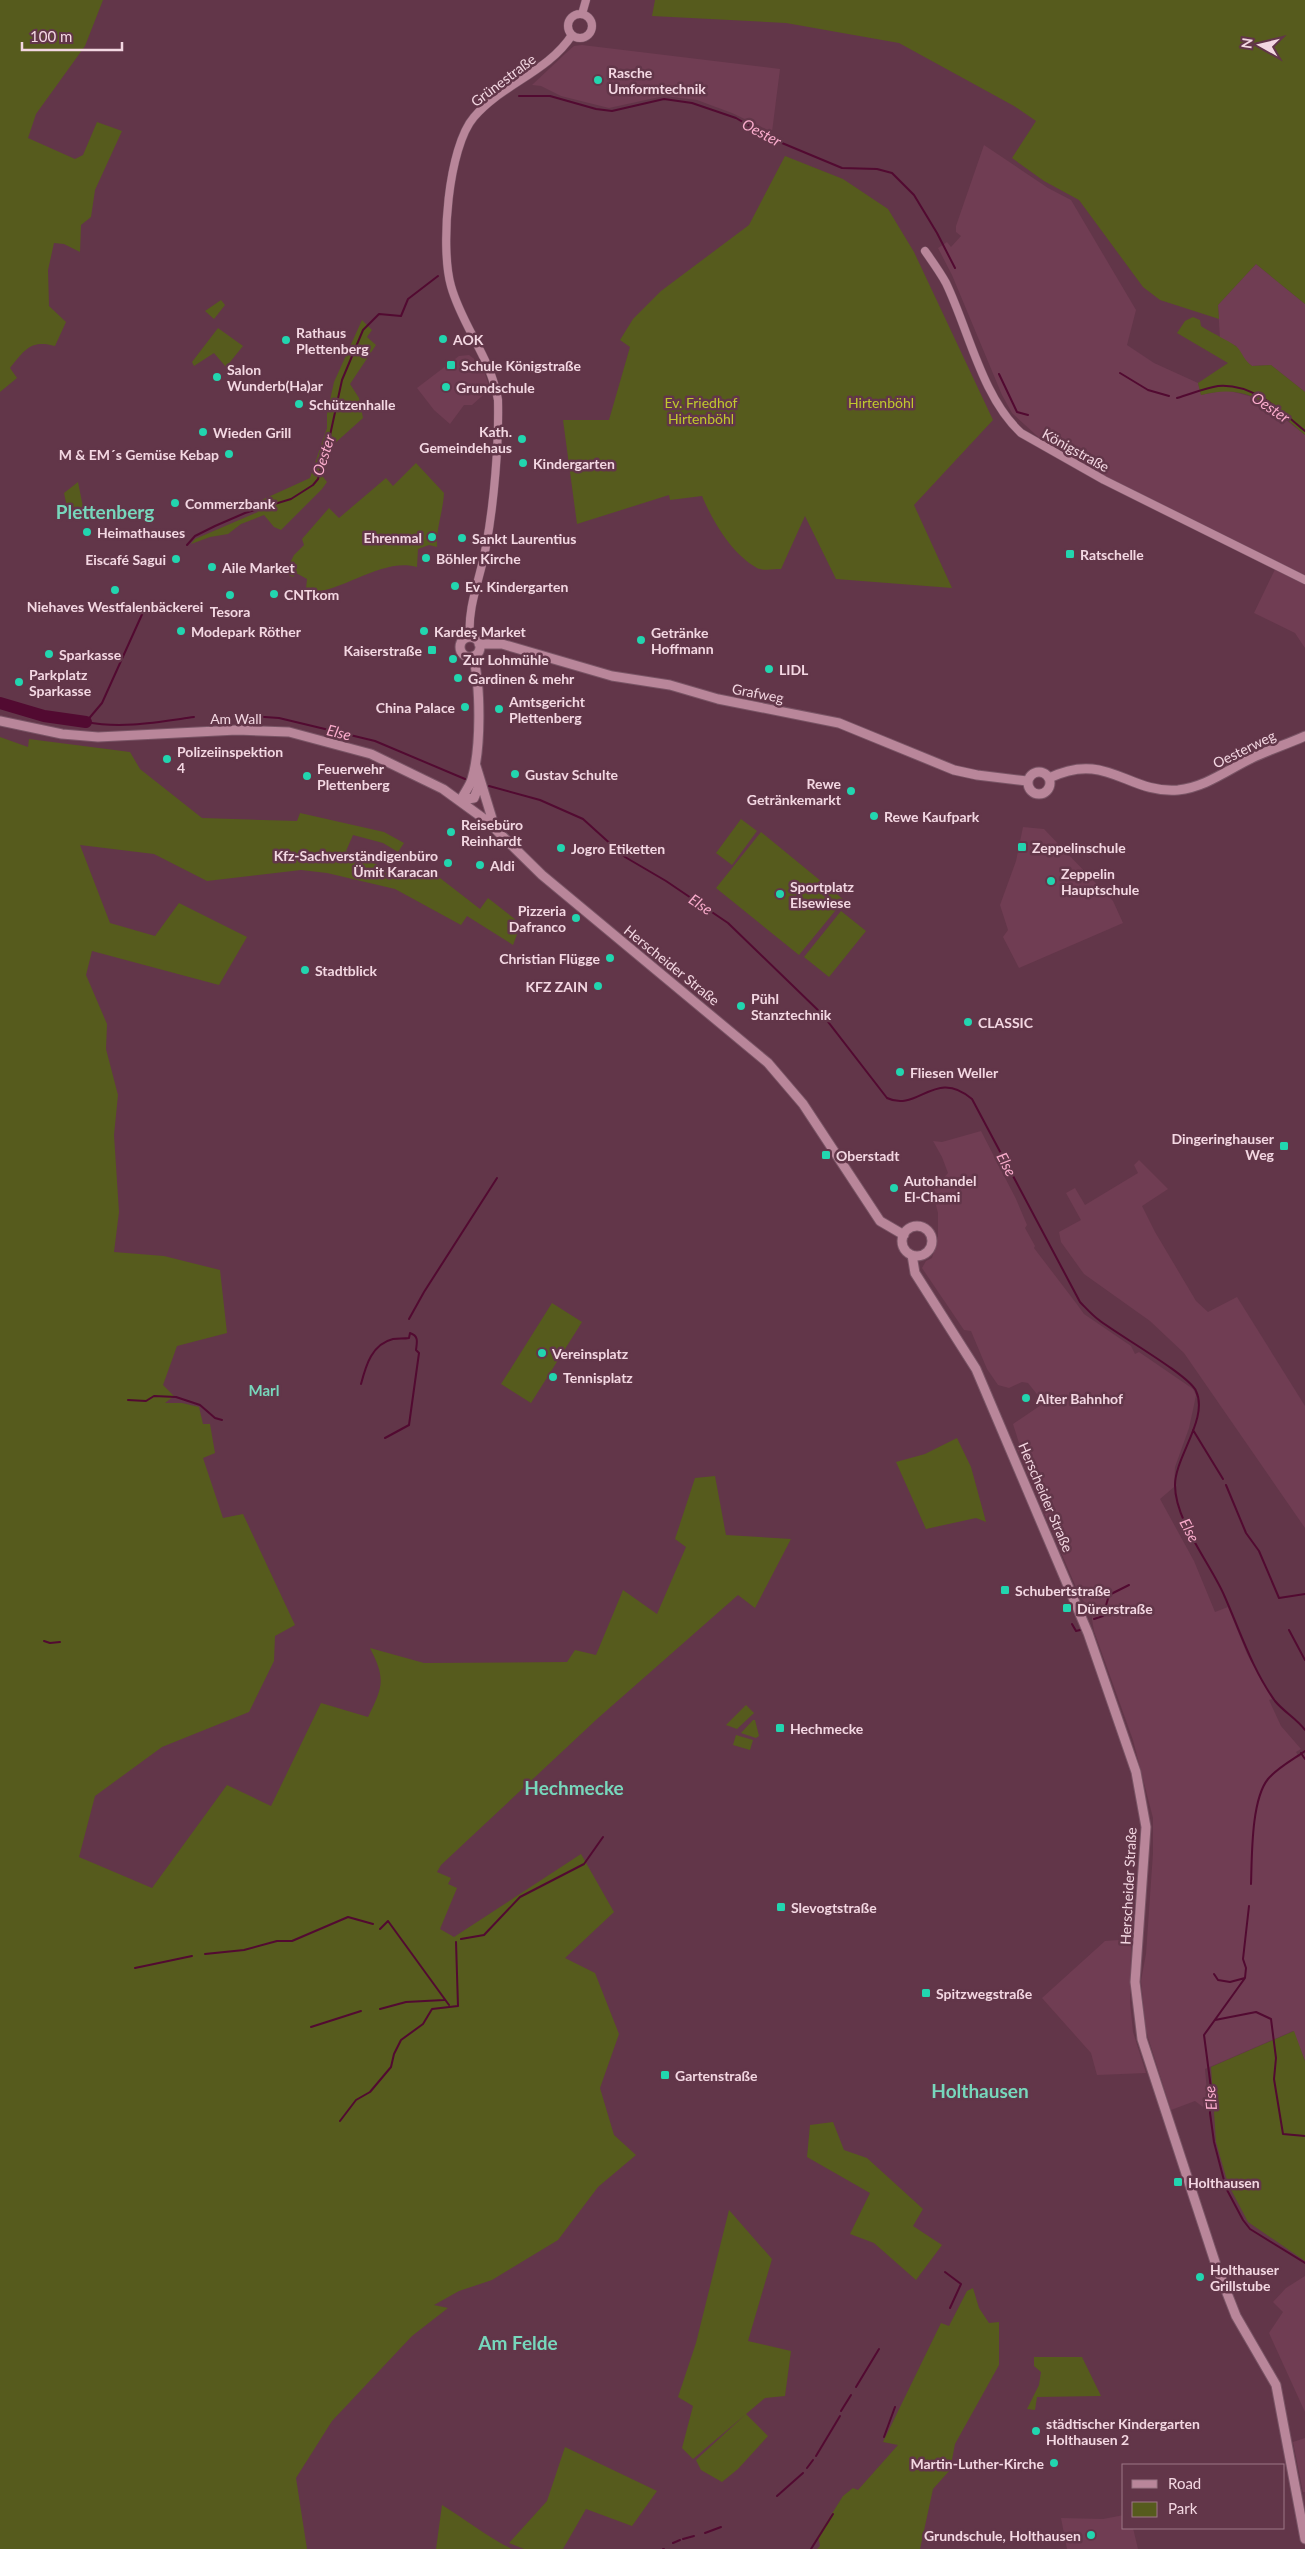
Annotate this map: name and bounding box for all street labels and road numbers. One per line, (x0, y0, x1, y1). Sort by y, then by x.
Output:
street label: Grünestraße (467, 50, 539, 110)
street label: Königstraße (1040, 425, 1112, 475)
street label: Grafweg (731, 680, 785, 706)
street label: Am Wall (210, 710, 262, 727)
street label: Oesterweg (1210, 727, 1278, 771)
street label: Herscheider Straße (621, 921, 723, 1009)
street label: Herscheider Straße (1015, 1440, 1077, 1554)
street label: Herscheider Straße (1116, 1827, 1140, 1945)

